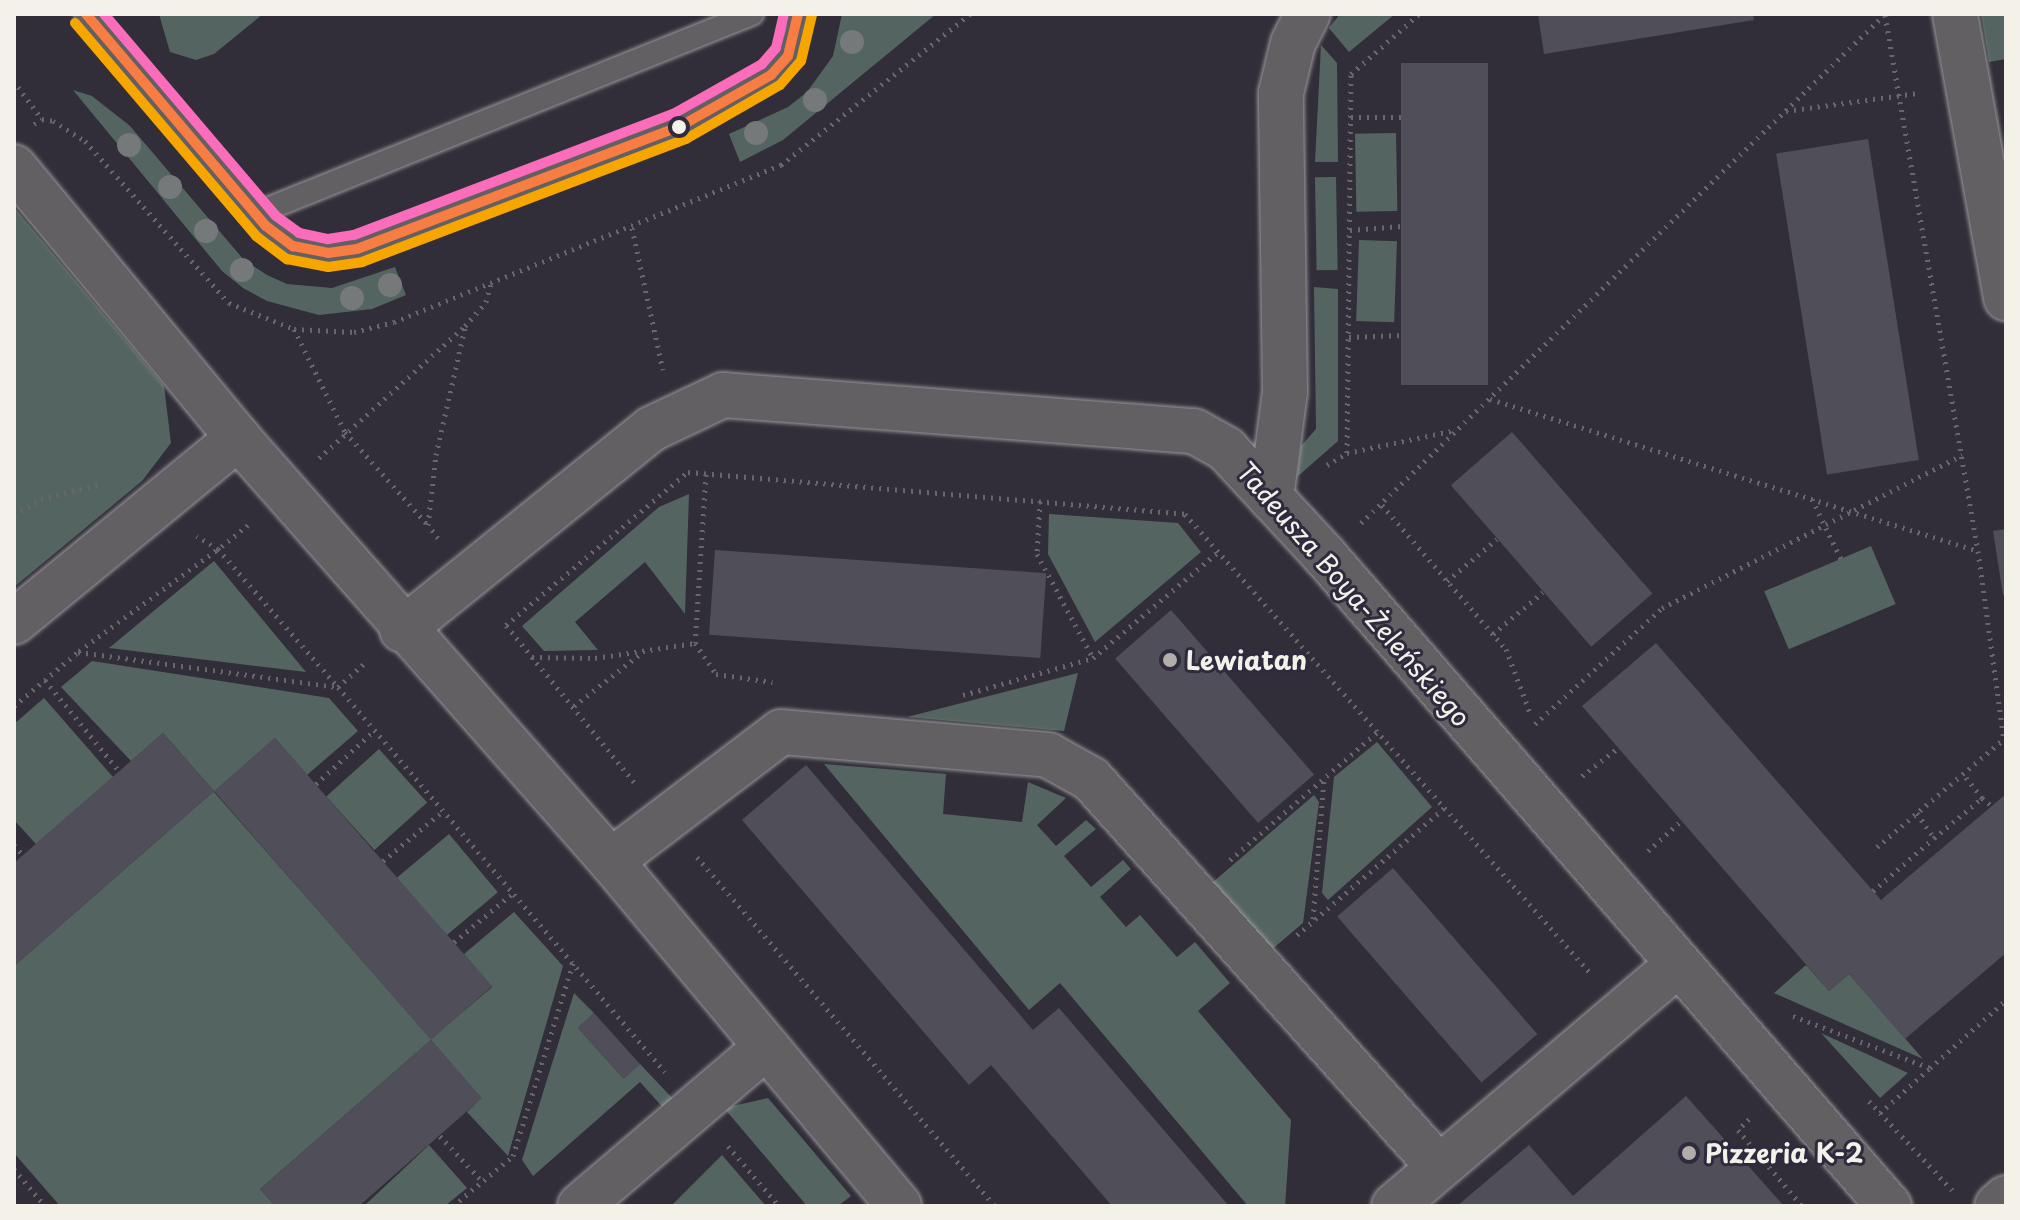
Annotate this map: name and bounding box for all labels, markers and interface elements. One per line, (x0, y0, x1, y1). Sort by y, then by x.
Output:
unlabelled marker (671, 119, 687, 135)
street label: Tadeusza Boya-Żeleńskiego (1231, 455, 1477, 733)
place label: Lewiatan (1186, 644, 1307, 676)
marker: Lewiatan (1161, 651, 1179, 669)
place label: Pizzeria K-2 (1705, 1137, 1864, 1169)
marker: Pizzeria K-2 (1680, 1144, 1698, 1162)

